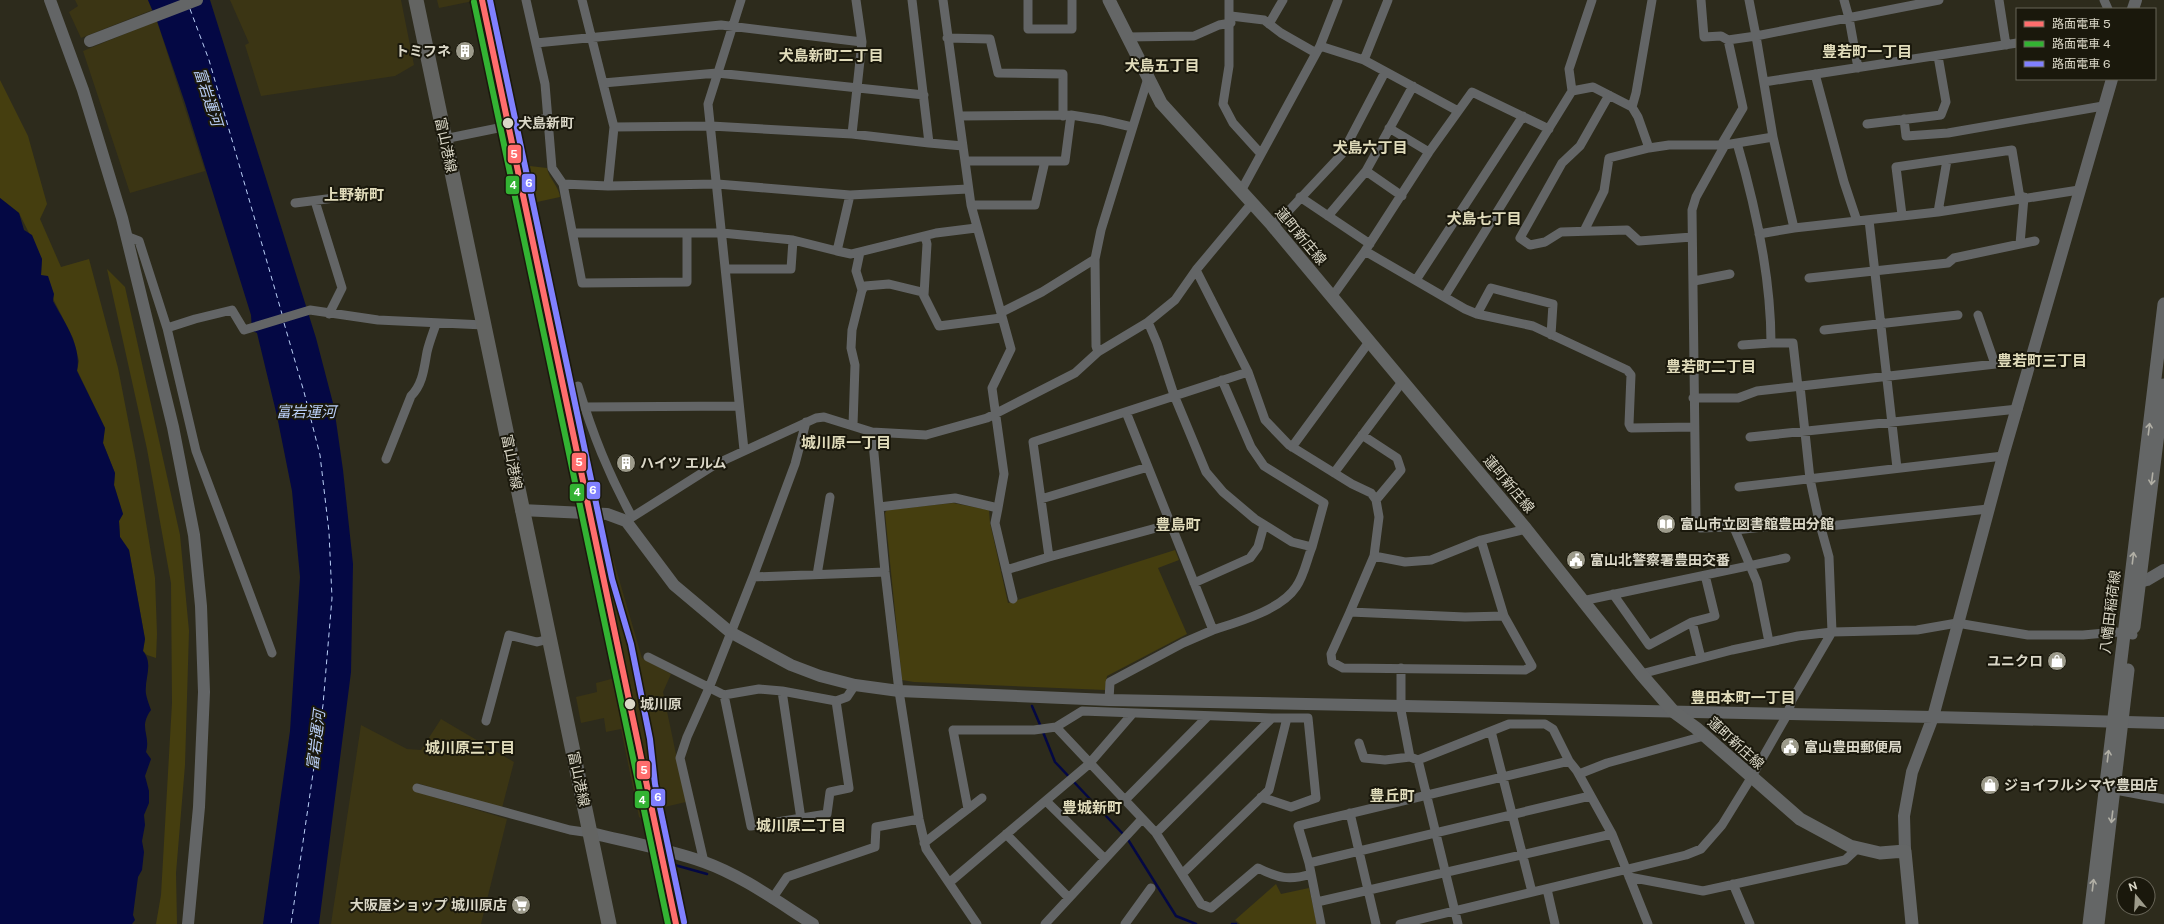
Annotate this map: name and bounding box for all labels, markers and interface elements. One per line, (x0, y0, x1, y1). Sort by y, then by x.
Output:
legend (2016, 8, 2156, 80)
text: 路面電車 5 (2052, 17, 2111, 31)
text: 路面電車 4 (2052, 37, 2111, 51)
building icon: トミフネ (454, 40, 476, 62)
place label: トミフネ (395, 43, 451, 59)
district label: 豊若町一丁目 (1822, 43, 1912, 60)
district label: 犬島新町二丁目 (778, 47, 884, 64)
district label: 犬島五丁目 (1124, 57, 1200, 74)
text: 路面電車 6 (2052, 57, 2110, 71)
water label: 富岩運河 (191, 66, 227, 131)
place label: 犬島新町 (518, 115, 574, 131)
street label: 富山港線 (432, 116, 460, 174)
marker: 犬島新町 (501, 116, 515, 130)
district label: 犬島六丁目 (1332, 139, 1408, 156)
line badge: 5 (507, 144, 522, 164)
text: 5 (510, 148, 518, 160)
line badge: 6 (521, 173, 536, 193)
line badge: 4 (505, 175, 520, 195)
text: 6 (525, 177, 533, 189)
text: 4 (509, 179, 517, 191)
district label: 上野新町 (324, 186, 384, 203)
street label: 蓮町新庄線 (1272, 204, 1330, 268)
district label: 犬島七丁目 (1446, 210, 1522, 227)
district label: 豊若町三丁目 (1997, 352, 2087, 369)
district label: 豊若町二丁目 (1666, 358, 1756, 375)
water label: 富岩運河 (276, 403, 339, 420)
one-way arrow (2145, 423, 2153, 436)
street label: 富山港線 (499, 433, 525, 491)
district label: 城川原一丁目 (801, 434, 891, 451)
line badge: 5 (571, 452, 587, 472)
building icon: ハイツ エルム (615, 452, 637, 474)
street label: 蓮町新庄線 (1480, 452, 1538, 516)
place label: ハイツ エルム (640, 455, 727, 471)
text: 5 (575, 456, 583, 468)
one-way arrow (2149, 472, 2156, 485)
line badge: 6 (586, 481, 601, 500)
line badge: 4 (569, 483, 585, 502)
text: 6 (589, 484, 597, 496)
text: 4 (573, 486, 581, 498)
library icon: 富山市立図書館豊田分館 (1655, 513, 1677, 535)
district label: 豊島町 (1155, 516, 1201, 533)
place label: 富山市立図書館豊田分館 (1680, 516, 1834, 532)
public building icon: 富山北警察署豊田交番 (1565, 549, 1587, 571)
place label: 富山北警察署豊田交番 (1590, 552, 1730, 568)
one-way arrow (2129, 552, 2137, 565)
street label: 八幡田稲荷線 (2097, 569, 2123, 655)
shop icon: ユニクロ (2046, 650, 2068, 672)
place label: ユニクロ (1987, 653, 2043, 669)
district label: 豊田本町一丁目 (1690, 689, 1796, 706)
place label: 城川原 (640, 696, 682, 712)
marker: 城川原 (623, 697, 637, 711)
water label: 富岩運河 (303, 706, 328, 771)
street label: 蓮町新庄線 (1705, 714, 1767, 772)
public building icon: 富山豊田郵便局 (1779, 736, 1801, 758)
district label: 城川原三丁目 (425, 739, 515, 756)
place label: 富山豊田郵便局 (1804, 739, 1902, 755)
street label: 富山港線 (565, 750, 593, 808)
one-way arrow (2104, 750, 2112, 763)
line badge: 5 (636, 760, 651, 780)
text: 5 (640, 764, 648, 776)
shop icon: ジョイフルシマヤ豊田店 (1979, 774, 2001, 796)
place label: ジョイフルシマヤ豊田店 (2004, 777, 2158, 793)
district label: 豊丘町 (1369, 787, 1415, 804)
line badge: 6 (650, 788, 666, 807)
line badge: 4 (634, 790, 650, 809)
text: 6 (654, 791, 662, 803)
text: 4 (638, 794, 646, 806)
district label: 豊城新町 (1062, 799, 1122, 816)
one-way arrow (2108, 810, 2115, 823)
district label: 城川原二丁目 (756, 817, 846, 834)
north arrow (2116, 876, 2156, 916)
one-way arrow (2089, 879, 2097, 892)
text: N (2127, 879, 2139, 894)
supermarket icon: 大阪屋ショップ 城川原店 (510, 894, 532, 916)
place label: 大阪屋ショップ 城川原店 (350, 897, 507, 913)

